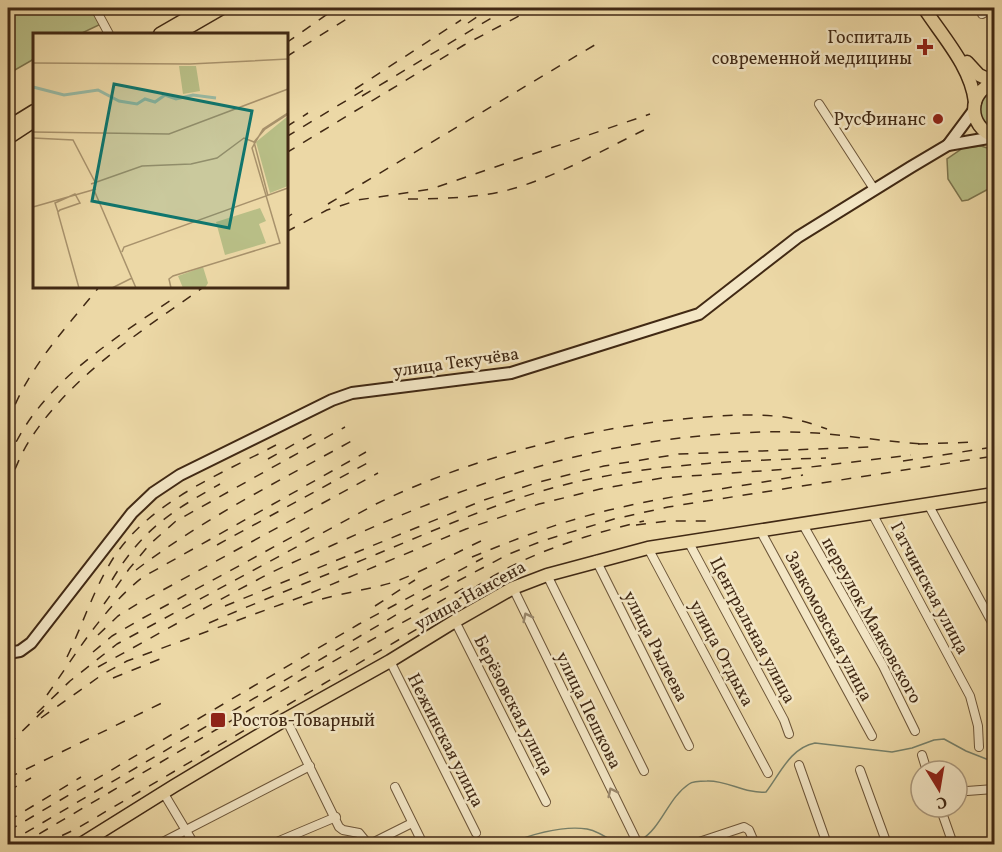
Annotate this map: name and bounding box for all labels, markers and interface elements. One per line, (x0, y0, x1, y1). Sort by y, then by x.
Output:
place label: Госпиталь современной медицины (712, 26, 912, 72)
inset map (33, 33, 288, 288)
marker: Госпиталь современной медицины (916, 38, 934, 56)
place label: РусФинанс (834, 108, 926, 133)
marker: РусФинанс (931, 112, 945, 126)
street label: улица Текучёва (392, 342, 521, 385)
street label: Гатчинская улица (883, 518, 974, 660)
street label: переулок Маяковского (814, 533, 927, 708)
street label: Завкомовская улица (777, 547, 878, 706)
street label: Центральная улица (702, 553, 801, 709)
street label: улица Нансена (411, 555, 531, 637)
street label: улица Рылеева (616, 587, 693, 707)
street label: улица Отдыха (682, 596, 759, 711)
one-way arrow (522, 612, 534, 623)
street label: Берёзовская улица (467, 631, 559, 780)
street label: улица Пешкова (548, 648, 627, 773)
street label: Нежинская улица (400, 669, 489, 812)
place label: Ростов-Товарный (232, 709, 375, 734)
marker: Ростов-Товарный (209, 711, 227, 729)
north arrow (909, 759, 969, 819)
one-way arrow (607, 788, 619, 799)
text: С (934, 790, 949, 814)

